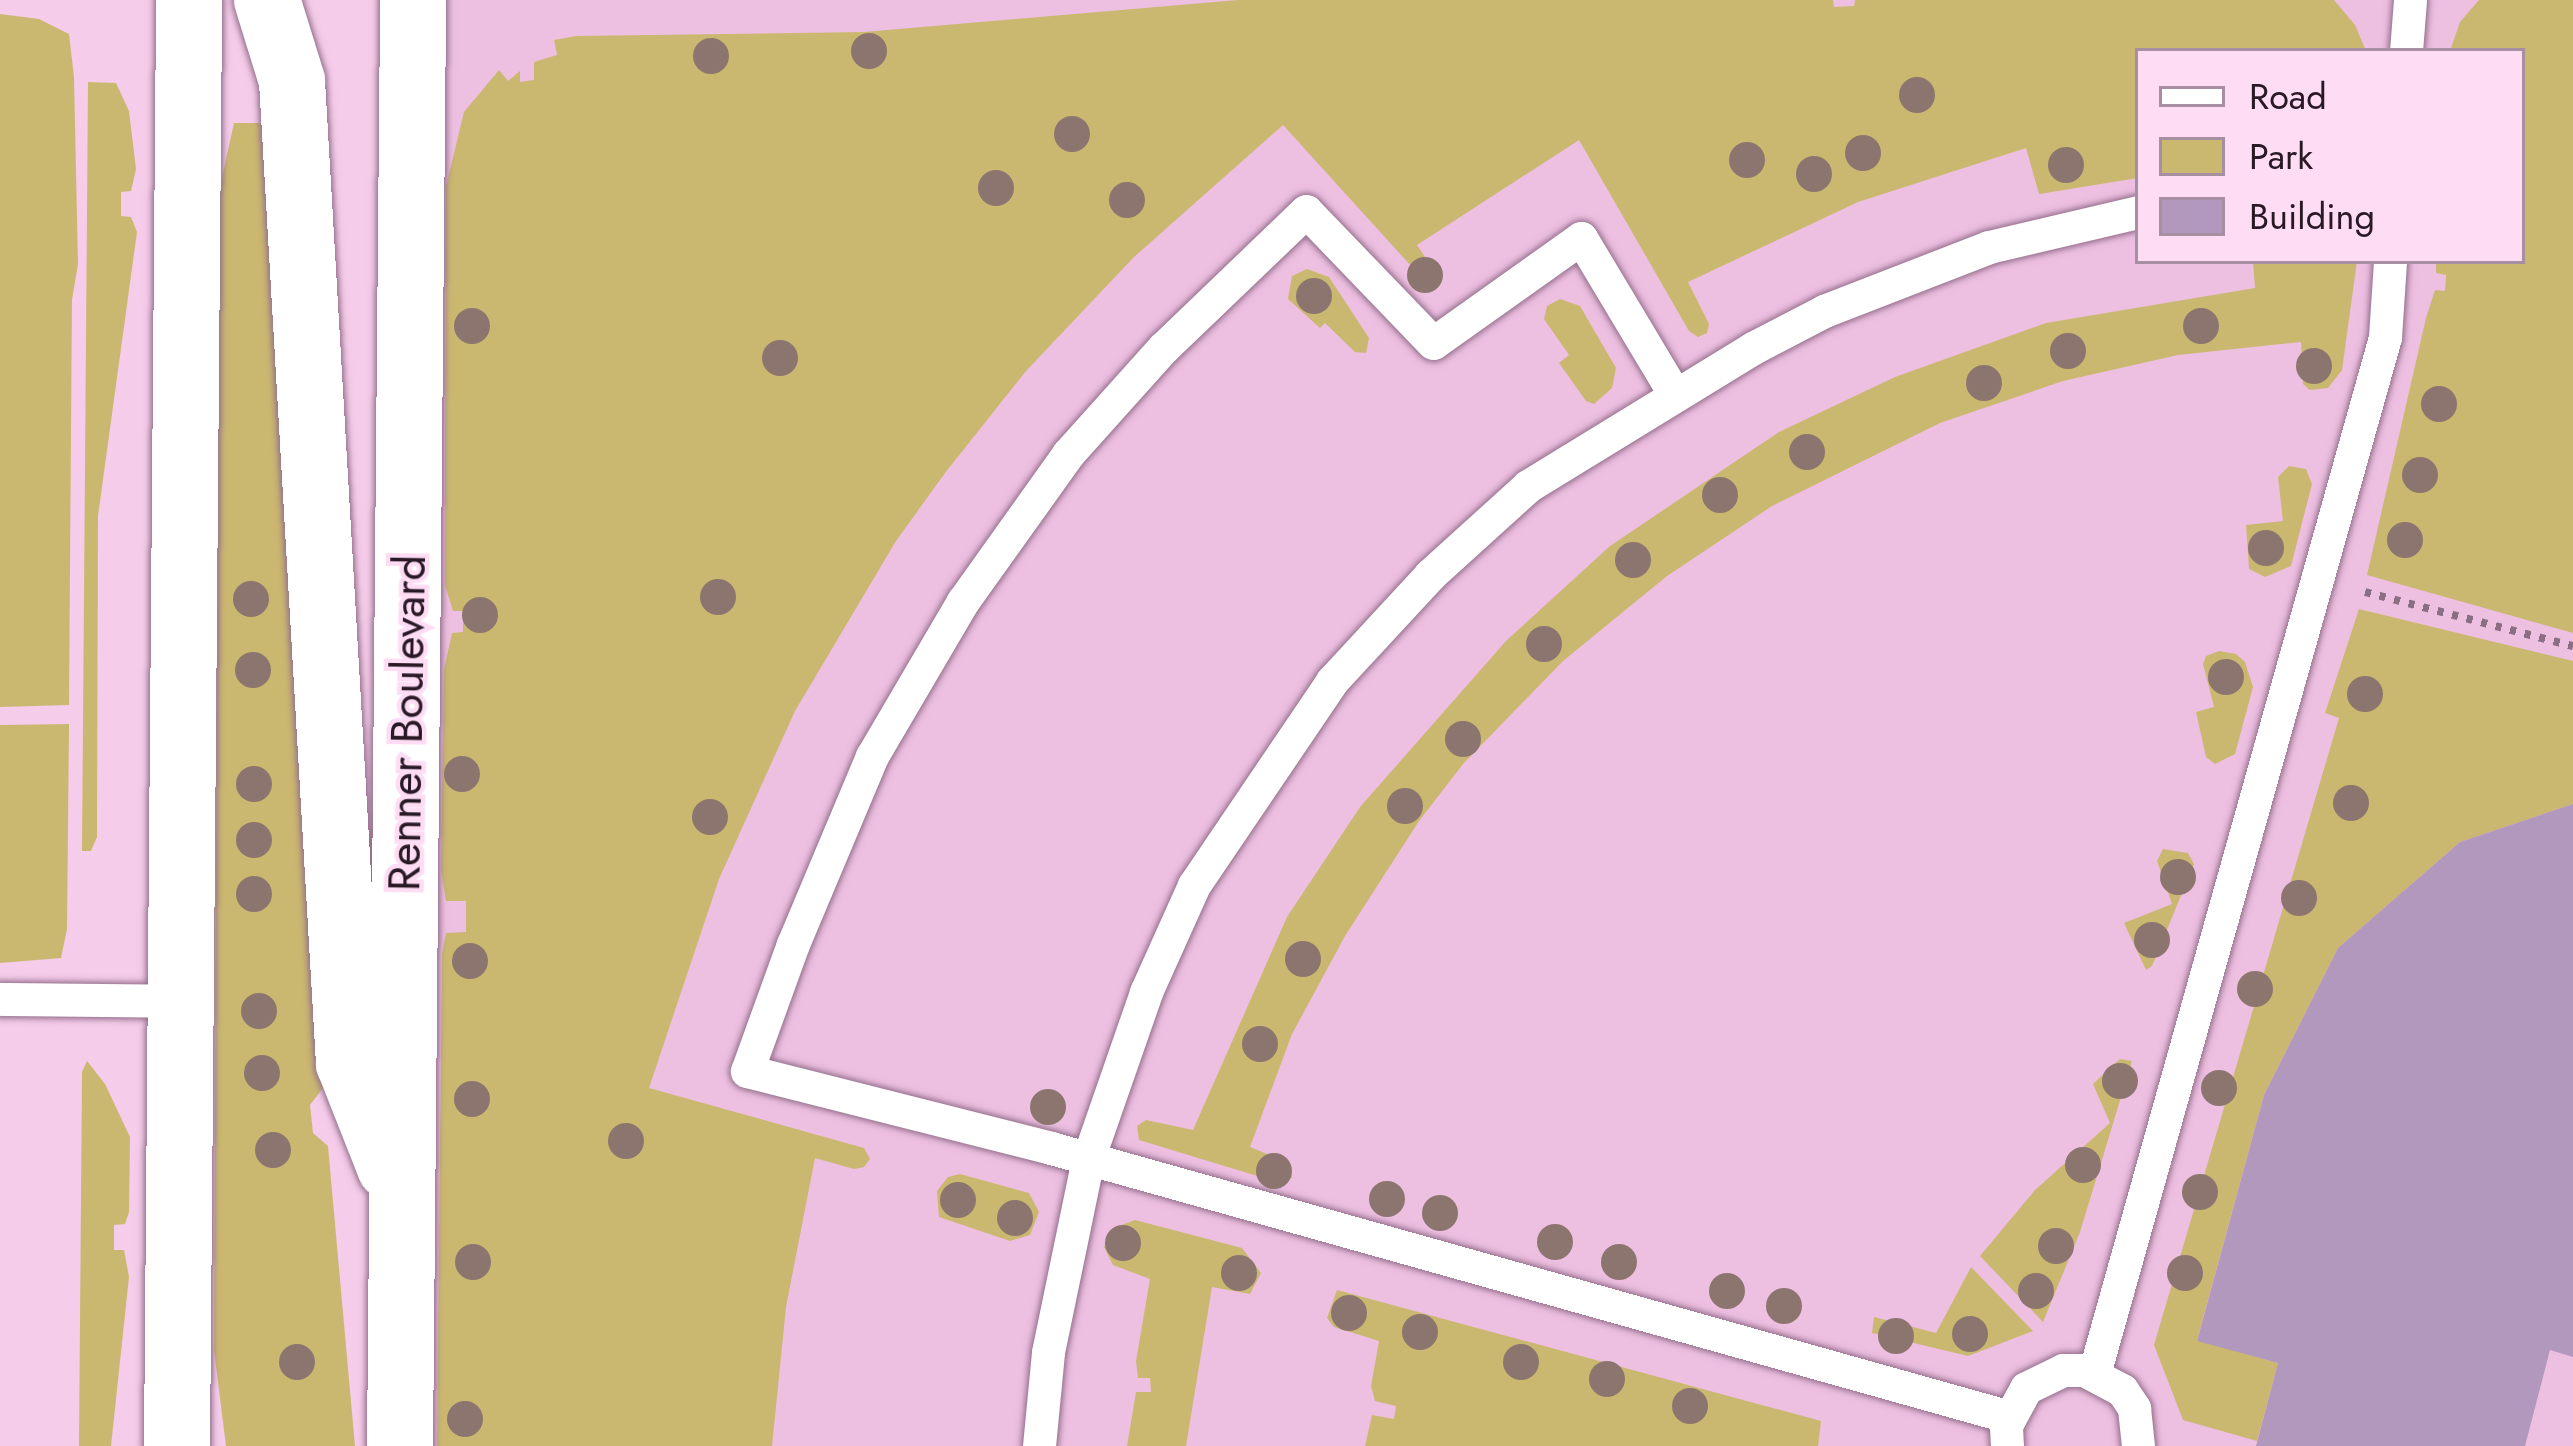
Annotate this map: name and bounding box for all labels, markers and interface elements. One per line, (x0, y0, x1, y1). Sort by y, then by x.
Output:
legend (2135, 48, 2525, 264)
text: Road (2249, 70, 2327, 122)
text: Park (2249, 130, 2313, 182)
text: Building (2249, 190, 2375, 242)
street label: Renner Boulevard (377, 554, 437, 892)

